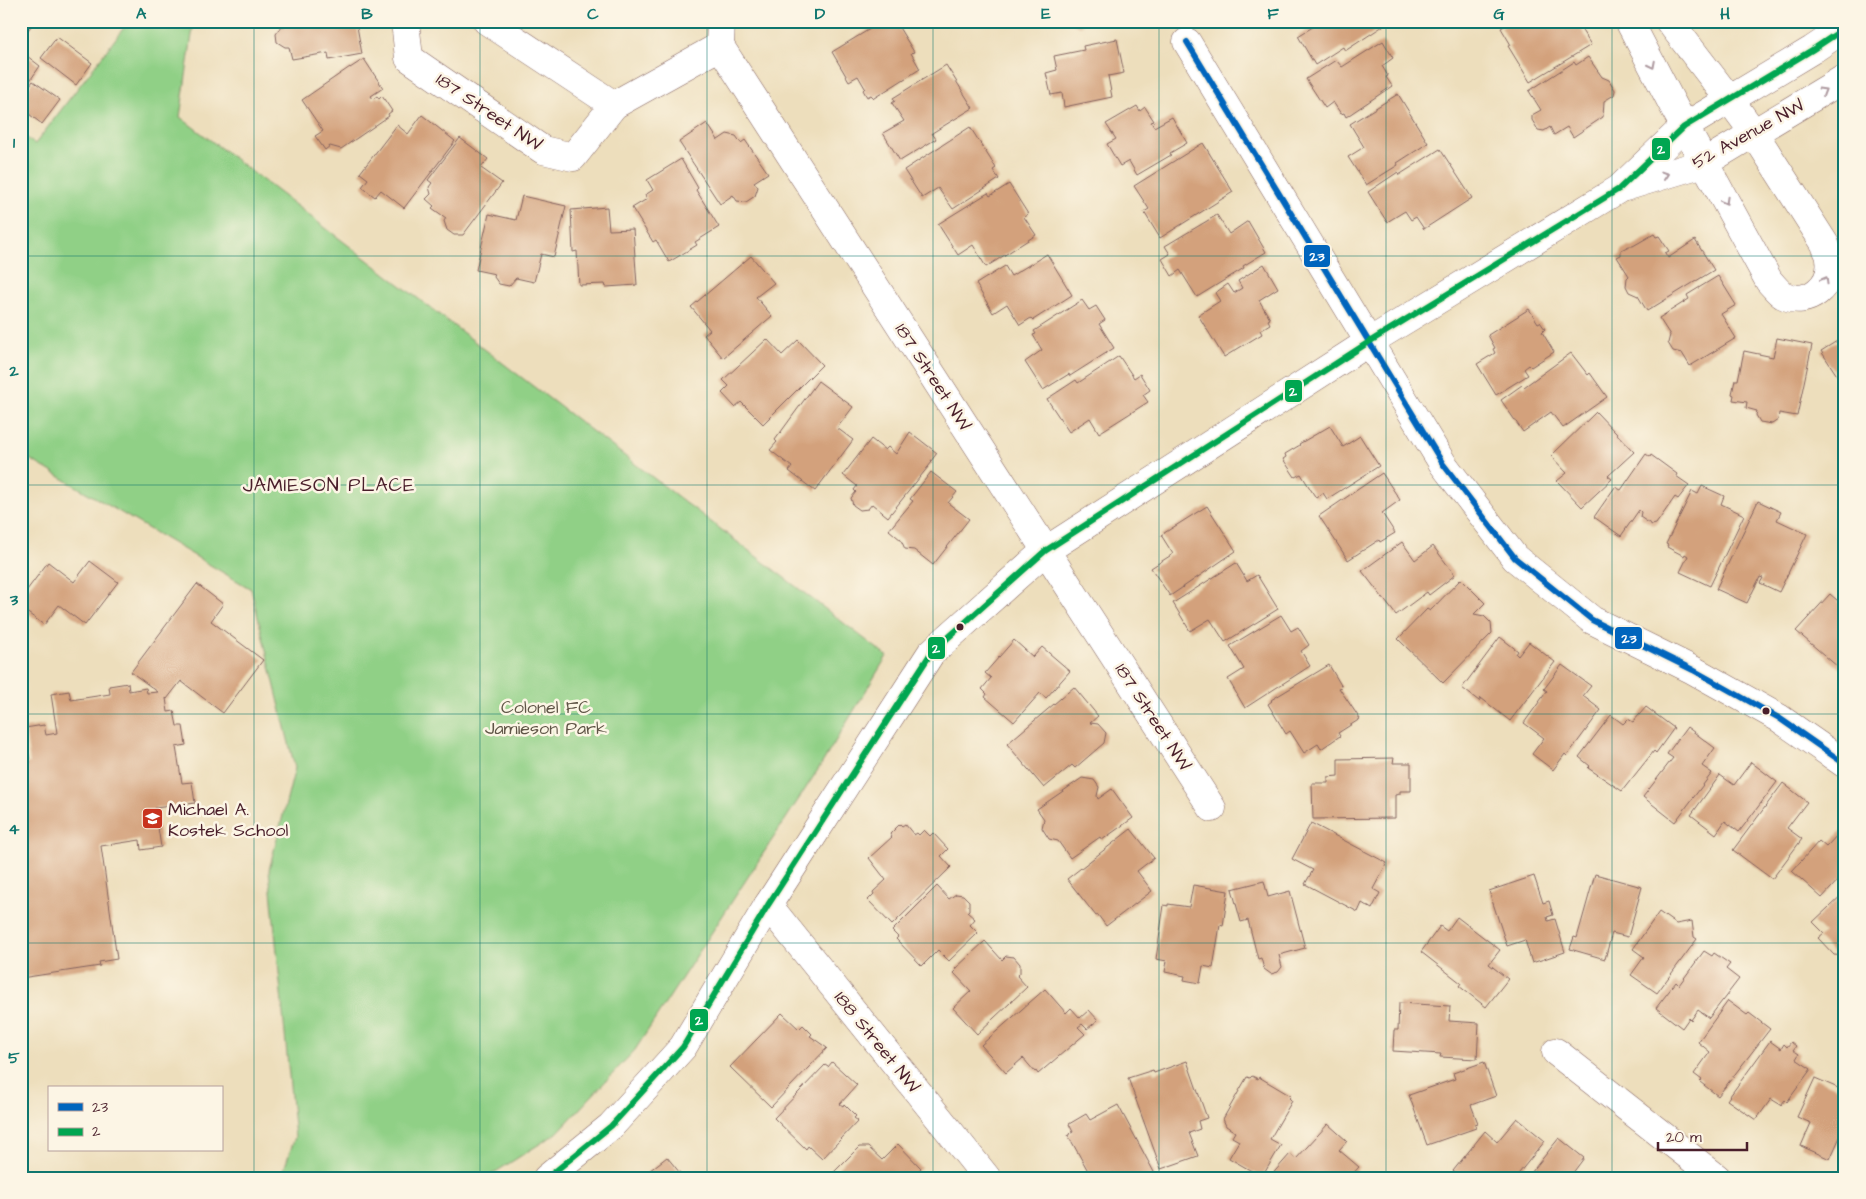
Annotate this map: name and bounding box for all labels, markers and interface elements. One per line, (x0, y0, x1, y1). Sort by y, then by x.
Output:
text: A (136, 3, 147, 25)
text: B (361, 3, 373, 25)
text: C (587, 3, 599, 25)
text: D (815, 3, 826, 25)
text: E (1041, 3, 1051, 25)
text: F (1267, 3, 1279, 25)
text: G (1493, 3, 1505, 25)
text: H (1720, 3, 1730, 25)
one-way arrow (1646, 59, 1656, 68)
street label: 187 Street NW (431, 67, 547, 157)
one-way arrow (1818, 88, 1827, 98)
street label: 52 Avenue NW (1688, 93, 1808, 175)
text: 1 (13, 132, 16, 154)
line badge: 2 (1651, 137, 1671, 161)
text: 2 (1656, 140, 1666, 160)
one-way arrow (1661, 171, 1669, 181)
one-way arrow (1718, 195, 1728, 204)
line badge: 23 (1303, 244, 1331, 268)
text: 23 (1308, 247, 1325, 267)
one-way arrow (1819, 277, 1829, 286)
street label: 187 Street NW (889, 319, 977, 436)
text: 2 (8, 360, 19, 382)
line badge: 2 (1284, 379, 1303, 403)
text: 2 (1288, 382, 1298, 402)
district label: JAMIESON PLACE (243, 472, 415, 499)
text: 3 (9, 589, 19, 611)
unlabelled marker (955, 622, 965, 632)
line badge: 23 (1614, 626, 1643, 650)
text: 23 (1620, 629, 1637, 649)
line badge: 2 (927, 636, 946, 660)
text: 2 (931, 639, 941, 659)
street label: 187 Street NW (1109, 659, 1197, 776)
park label: Colonel FC Jamieson Park (485, 695, 607, 741)
unlabelled marker (1761, 706, 1771, 716)
place label: Michael A. Kostek School (168, 797, 288, 843)
school or university icon: Michael A. Kostek School (140, 807, 164, 831)
text: 4 (9, 818, 20, 840)
street label: 188 Street NW (828, 986, 926, 1098)
line badge: 2 (689, 1008, 709, 1032)
text: 2 (694, 1011, 704, 1031)
text: 5 (8, 1047, 20, 1069)
legend (48, 1086, 222, 1152)
text: 23 (92, 1097, 109, 1118)
scale bar (1658, 1119, 1747, 1151)
text: 2 (92, 1121, 101, 1142)
text: 20 m (1666, 1127, 1702, 1148)

